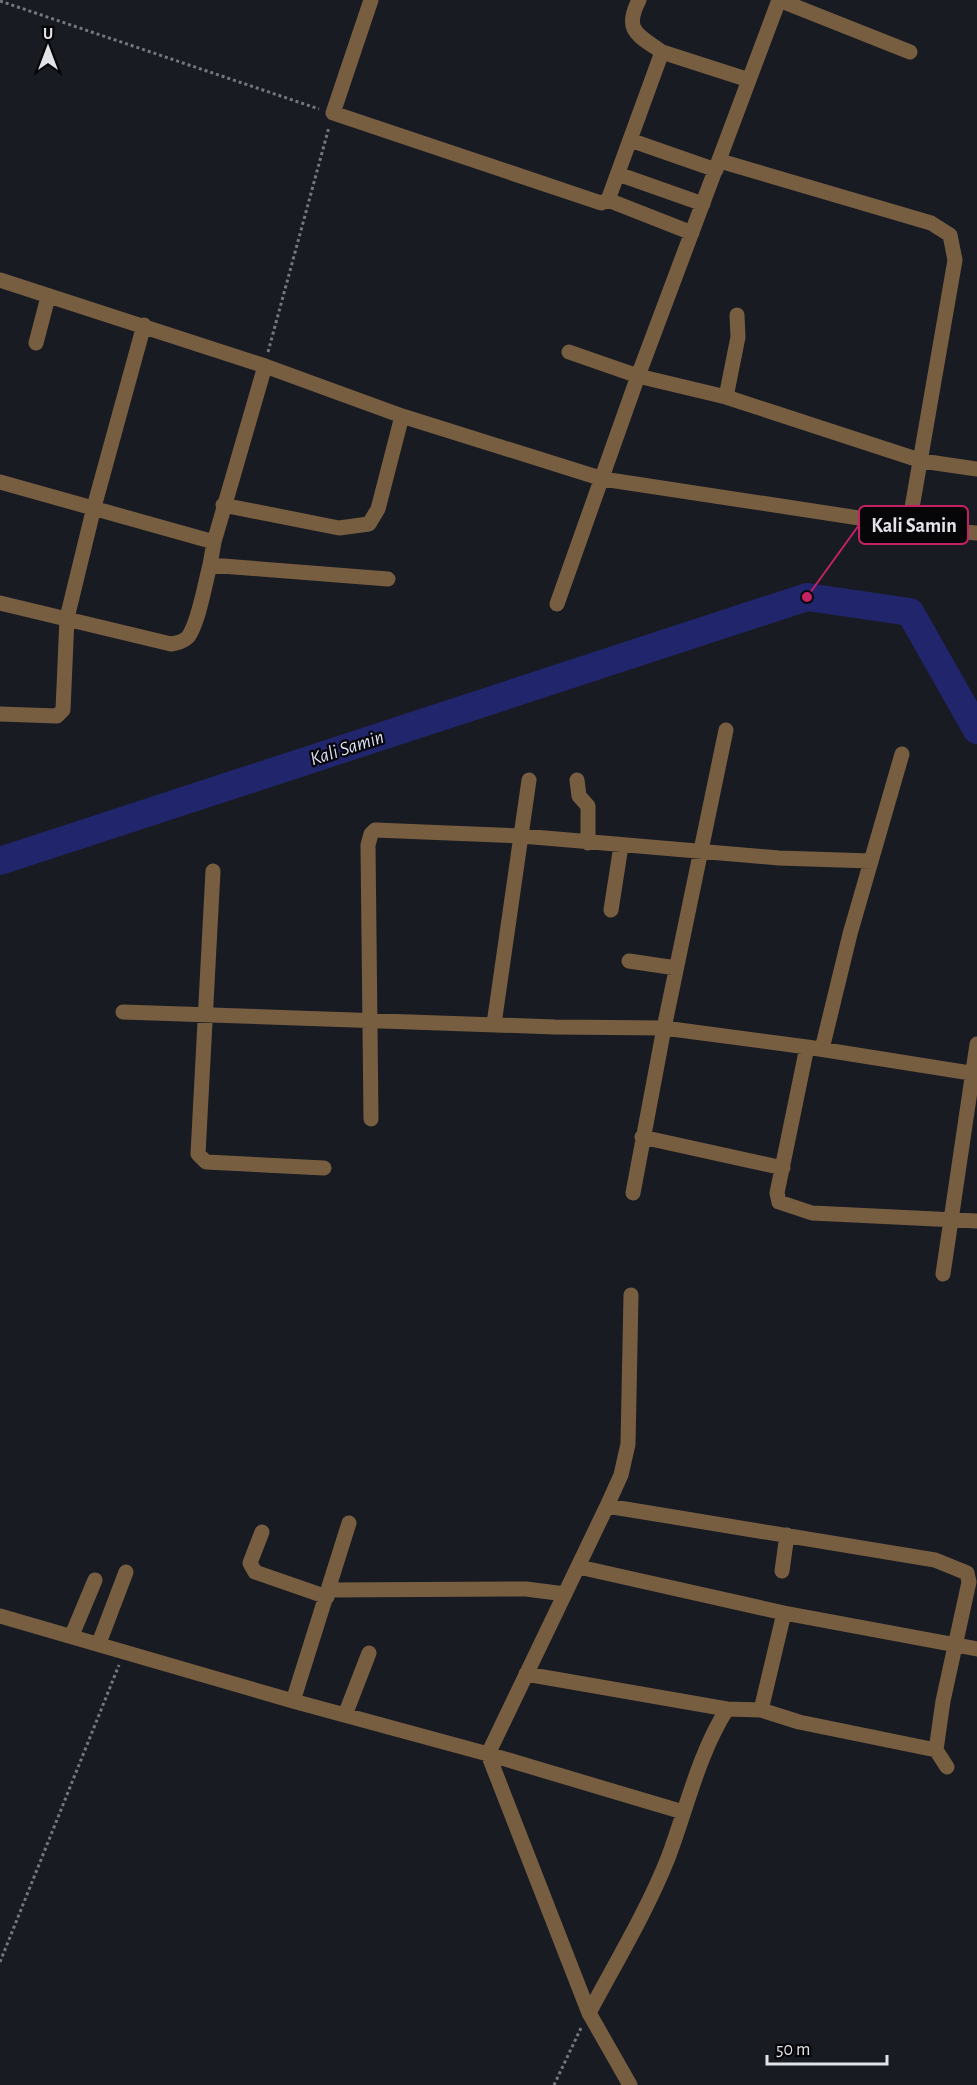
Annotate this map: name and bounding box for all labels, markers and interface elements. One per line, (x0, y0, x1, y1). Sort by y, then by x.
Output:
north arrow (18, 18, 78, 78)
text: U (43, 26, 53, 42)
callout: Kali Samin (859, 506, 968, 544)
text: Kali Samin (871, 516, 957, 536)
water label: Kali Samin (308, 727, 386, 769)
scale bar (767, 2028, 887, 2066)
text: 50 m (776, 2041, 810, 2059)

